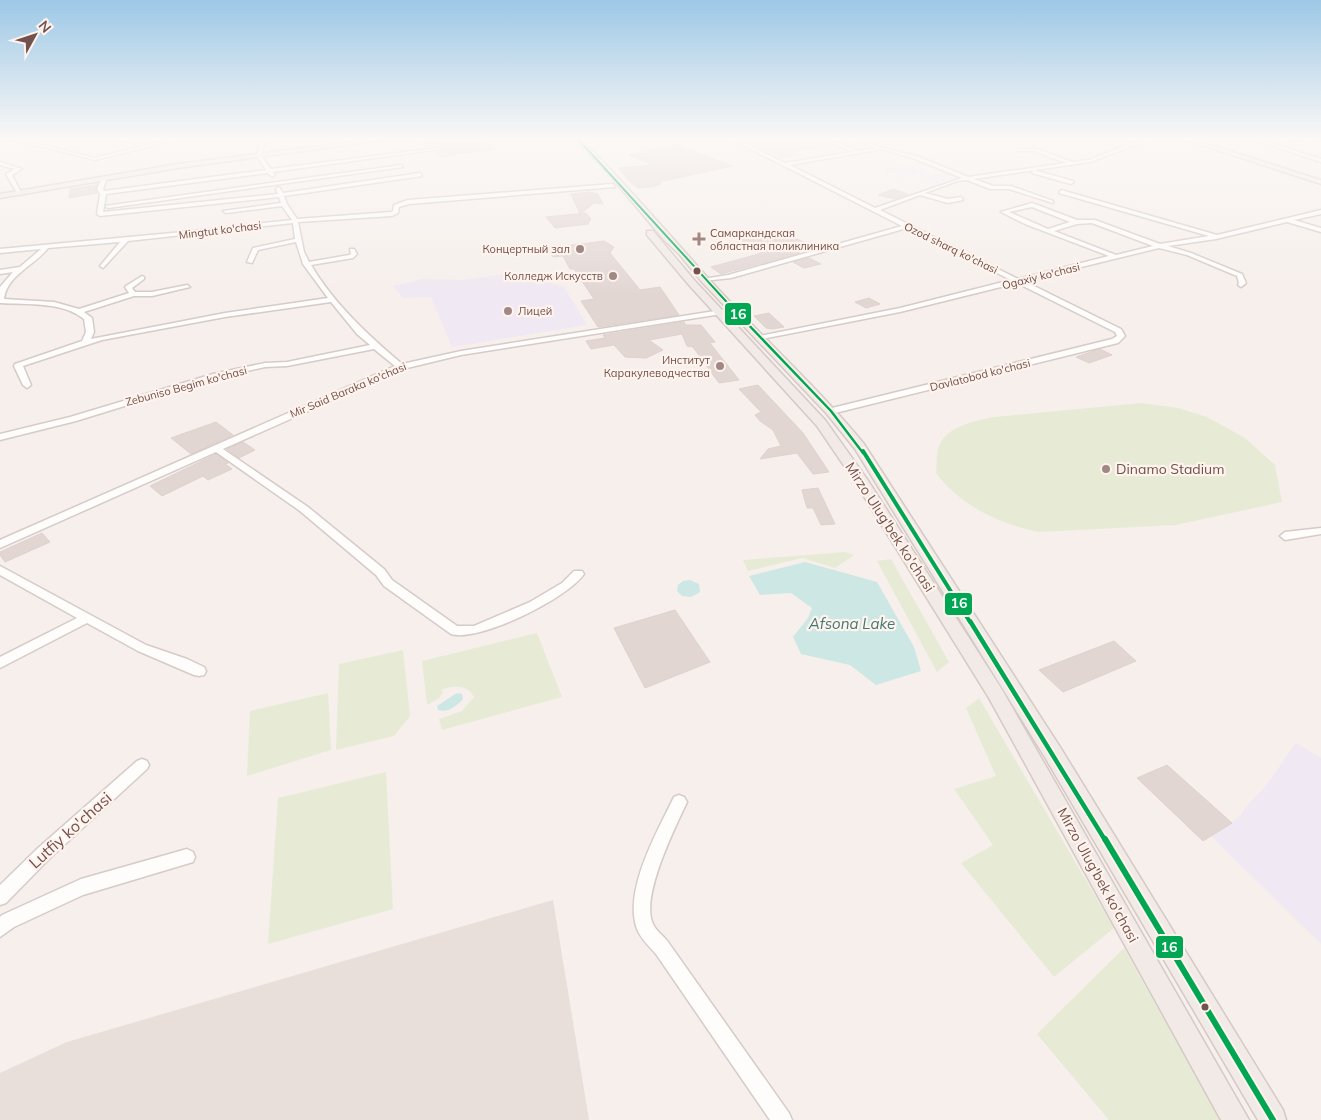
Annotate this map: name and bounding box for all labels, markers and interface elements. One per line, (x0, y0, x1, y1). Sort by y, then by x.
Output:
north arrow (10, 10, 60, 60)
text: N (35, 17, 55, 36)
street label: Mingtut ko'chasi (178, 218, 262, 242)
street label: Ozod sharq ko'chasi (902, 219, 1000, 277)
place label: Самаркандская областная поликлиника (710, 226, 839, 253)
marker: Самаркандская областная поликлиника (692, 232, 706, 246)
place label: Концертный зал (482, 242, 570, 256)
marker: Концертный зал (574, 243, 586, 255)
street label: Ogaxiy ko'chasi (1001, 260, 1081, 292)
unlabelled marker (692, 266, 702, 276)
place label: Колледж Искусств (504, 269, 603, 283)
marker: Колледж Искусств (607, 270, 619, 282)
line badge: 16 (724, 302, 752, 326)
place label: Лицей (518, 304, 552, 318)
marker: Лицей (502, 305, 514, 317)
text: 16 (730, 305, 746, 323)
place label: Институт Каракулеводчества (604, 353, 710, 380)
street label: Davlatobod ko'chasi (928, 356, 1032, 394)
street label: Mir Said Baraka ko'chasi (288, 359, 408, 421)
marker: Институт Каракулеводчества (714, 360, 726, 372)
street label: Zebuniso Begim ko'chasi (124, 363, 248, 409)
street label: Mirzo Ulug'bek ko'chasi (841, 459, 939, 595)
place label: Dinamo Stadium (1116, 460, 1224, 478)
marker: Dinamo Stadium (1100, 463, 1112, 475)
line badge: 16 (944, 592, 973, 616)
text: 16 (951, 594, 967, 612)
water label: Afsona Lake (808, 614, 895, 633)
street label: Lutfiy ko'chasi (24, 788, 116, 872)
street label: Mirzo Ulug'bek ko'chasi (1053, 805, 1143, 945)
line badge: 16 (1155, 935, 1184, 959)
text: 16 (1161, 938, 1177, 956)
unlabelled marker (1200, 1002, 1210, 1012)

